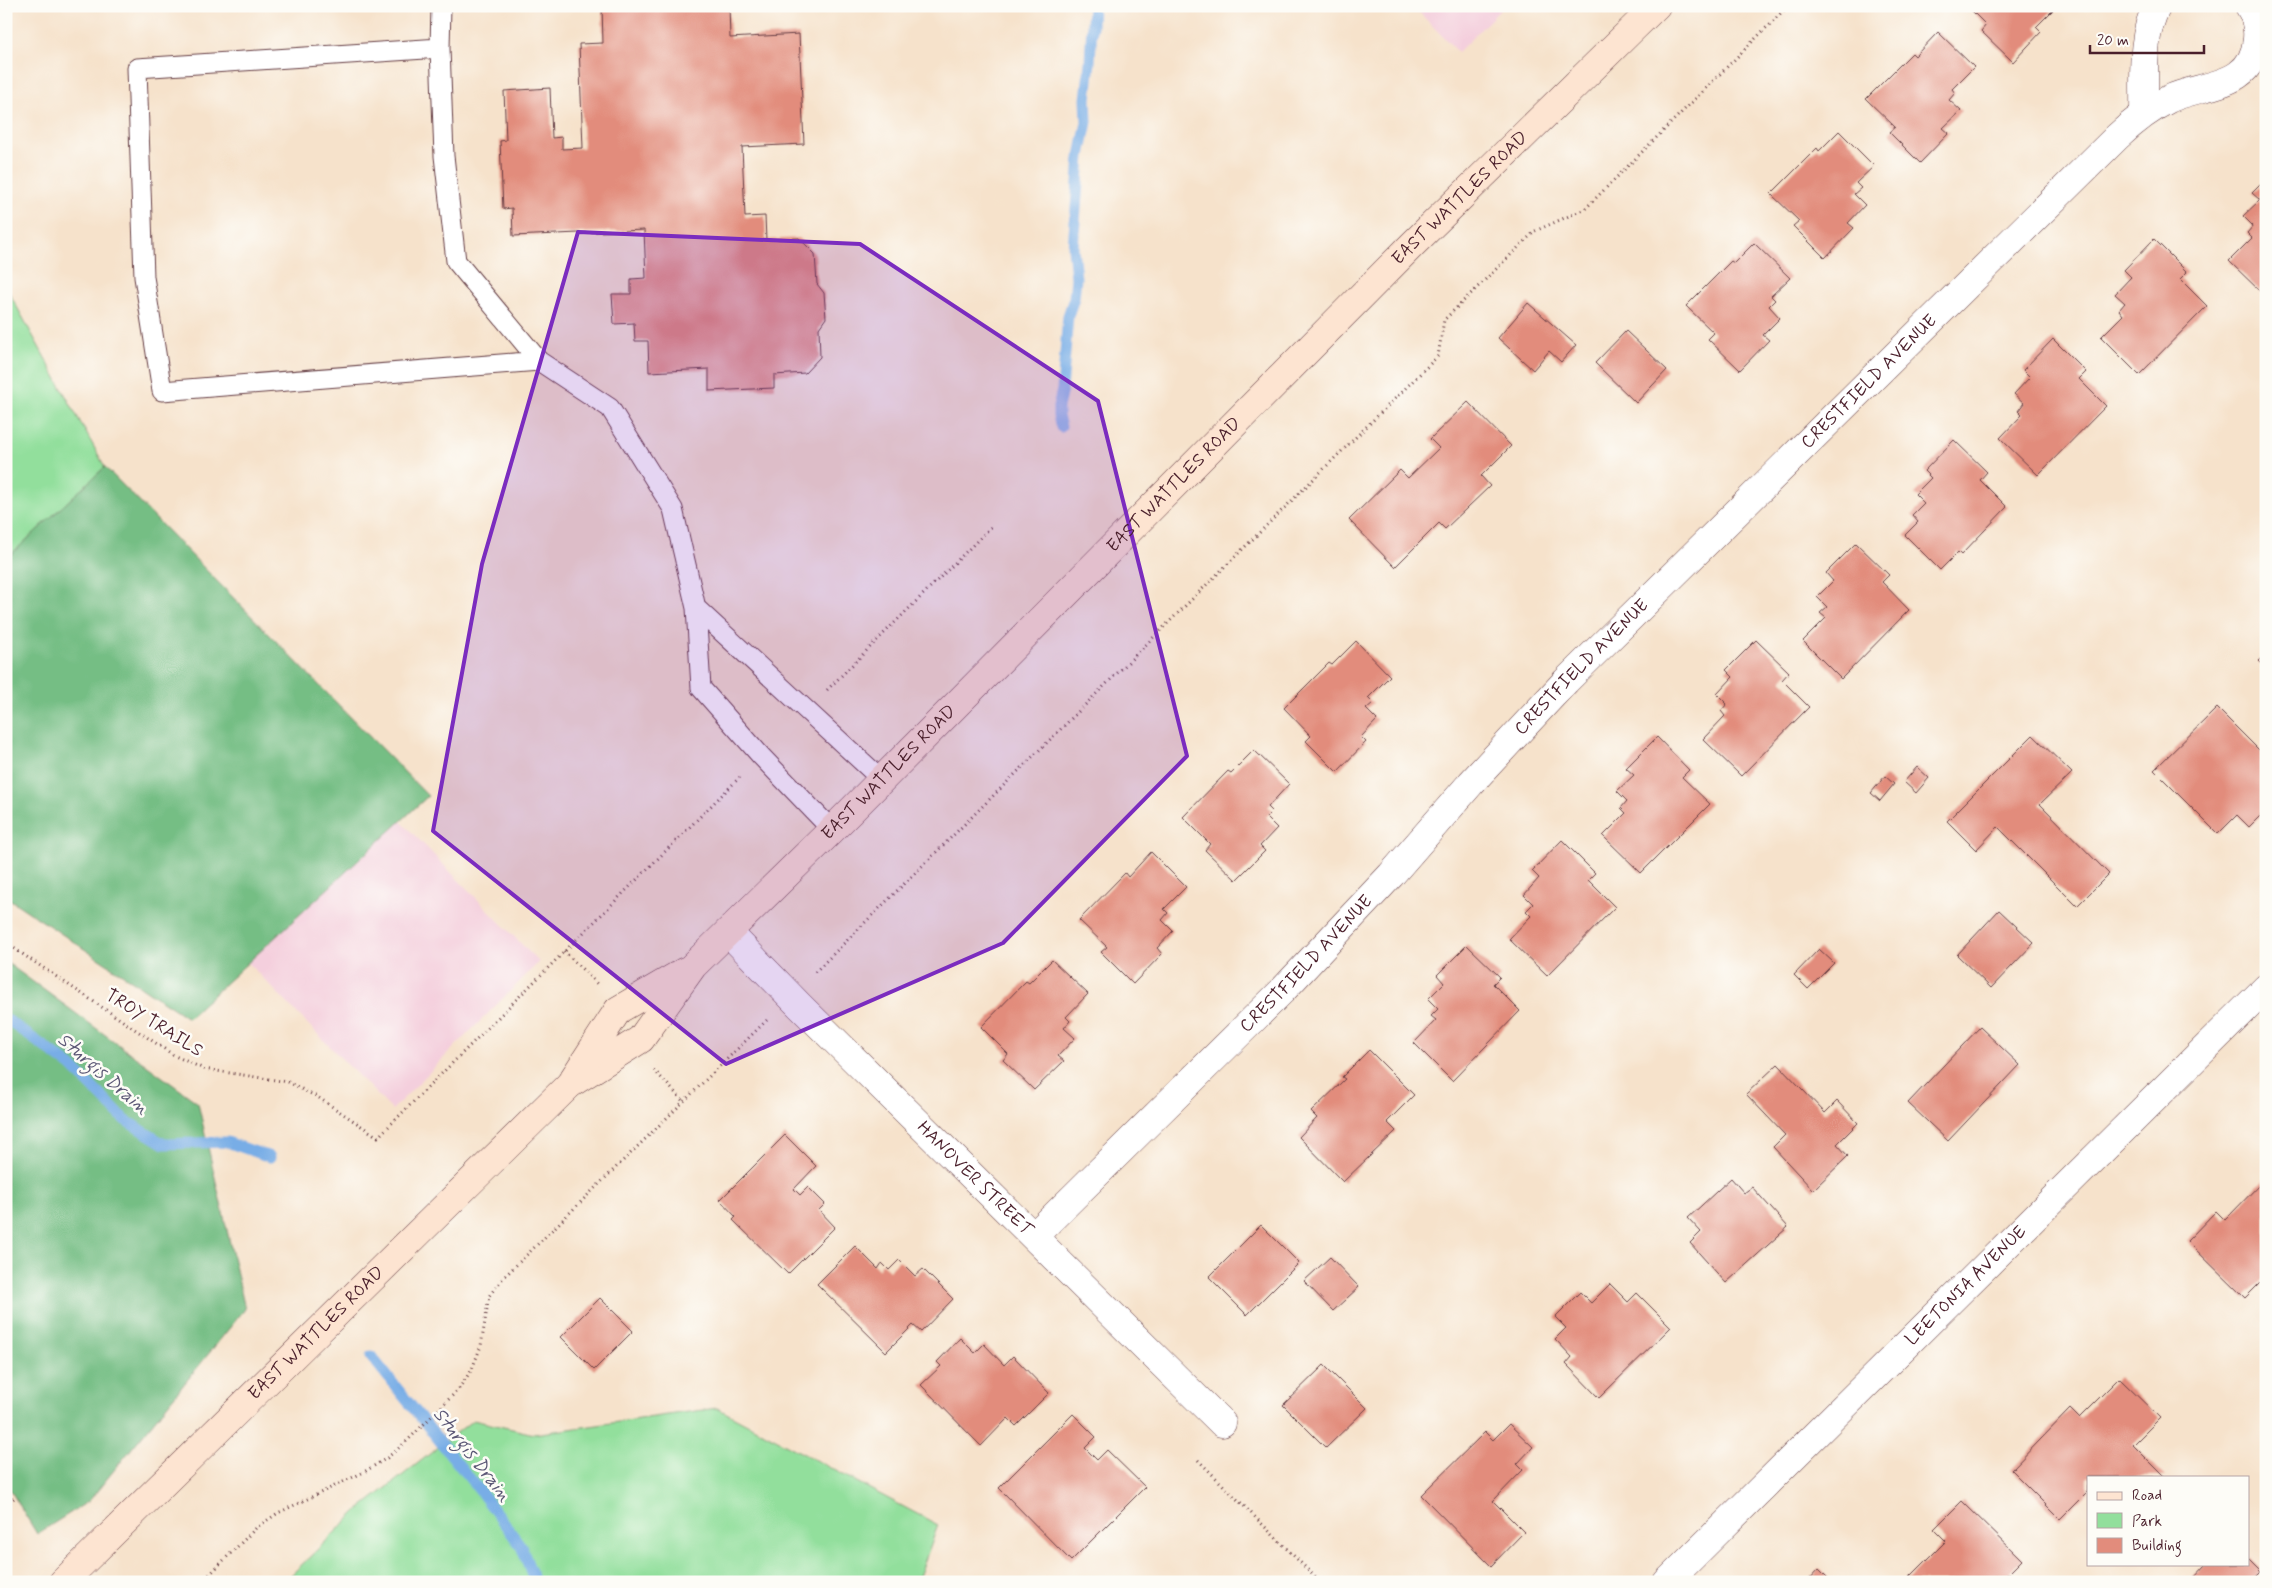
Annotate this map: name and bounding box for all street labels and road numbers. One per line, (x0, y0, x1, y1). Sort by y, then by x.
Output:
street label: EAST WATTLES ROAD (1387, 126, 1533, 270)
street label: CRESTFIELD AVENUE (1796, 309, 1942, 454)
street label: EAST WATTLES ROAD (1102, 412, 1247, 558)
street label: CRESTFIELD AVENUE (1509, 594, 1654, 741)
street label: EAST WATTLES ROAD (816, 700, 961, 846)
street label: CRESTFIELD AVENUE (1235, 890, 1378, 1038)
street label: TROY TRAILS (101, 983, 207, 1063)
street label: HANOVER STREET (911, 1116, 1039, 1242)
street label: LEETONIA AVENUE (1900, 1220, 2032, 1351)
street label: EAST WATTLES ROAD (243, 1261, 389, 1405)

